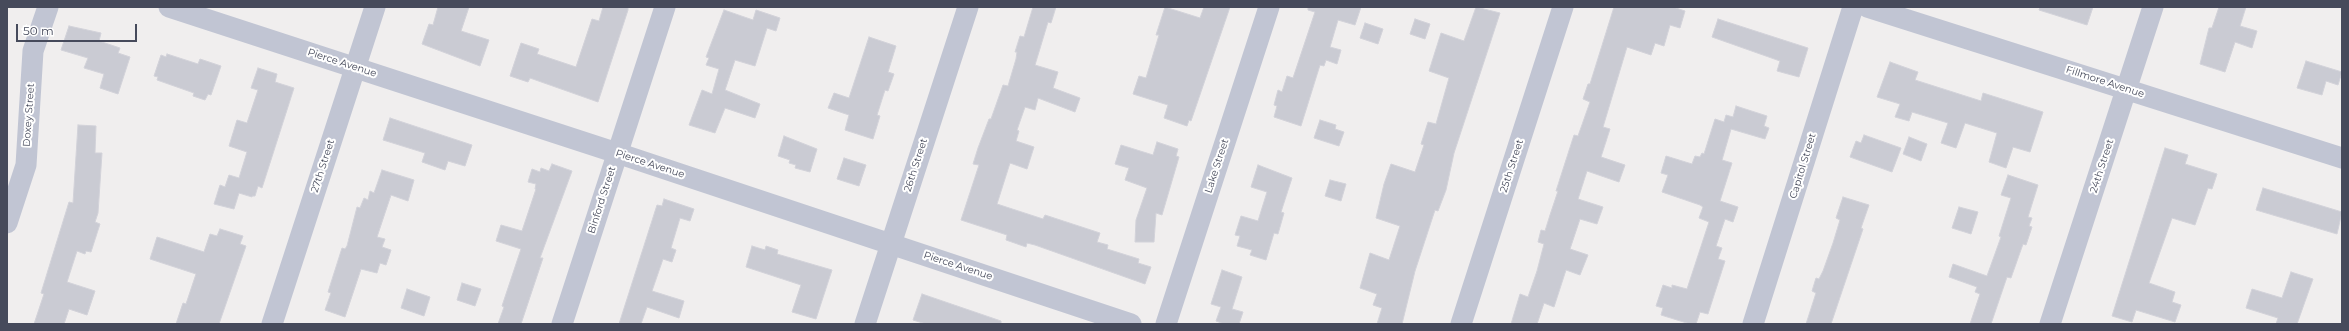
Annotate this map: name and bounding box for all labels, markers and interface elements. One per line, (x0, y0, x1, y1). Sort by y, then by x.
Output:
scale bar (18, 16, 139, 42)
text: 50 m (23, 23, 54, 38)
street label: Pierce Avenue (306, 46, 378, 80)
street label: Fillmore Avenue (2064, 64, 2146, 100)
street label: Doxey Street (21, 83, 37, 147)
street label: Capitol Street (1787, 132, 1819, 200)
street label: 26th Street (902, 137, 930, 193)
street label: Lake Street (1203, 137, 1231, 195)
street label: 27th Street (309, 138, 337, 194)
street label: 25th Street (1498, 138, 1526, 194)
street label: 24th Street (2088, 138, 2116, 194)
street label: Pierce Avenue (614, 147, 686, 181)
street label: Binford Street (585, 165, 619, 235)
street label: Pierce Avenue (922, 249, 994, 283)

